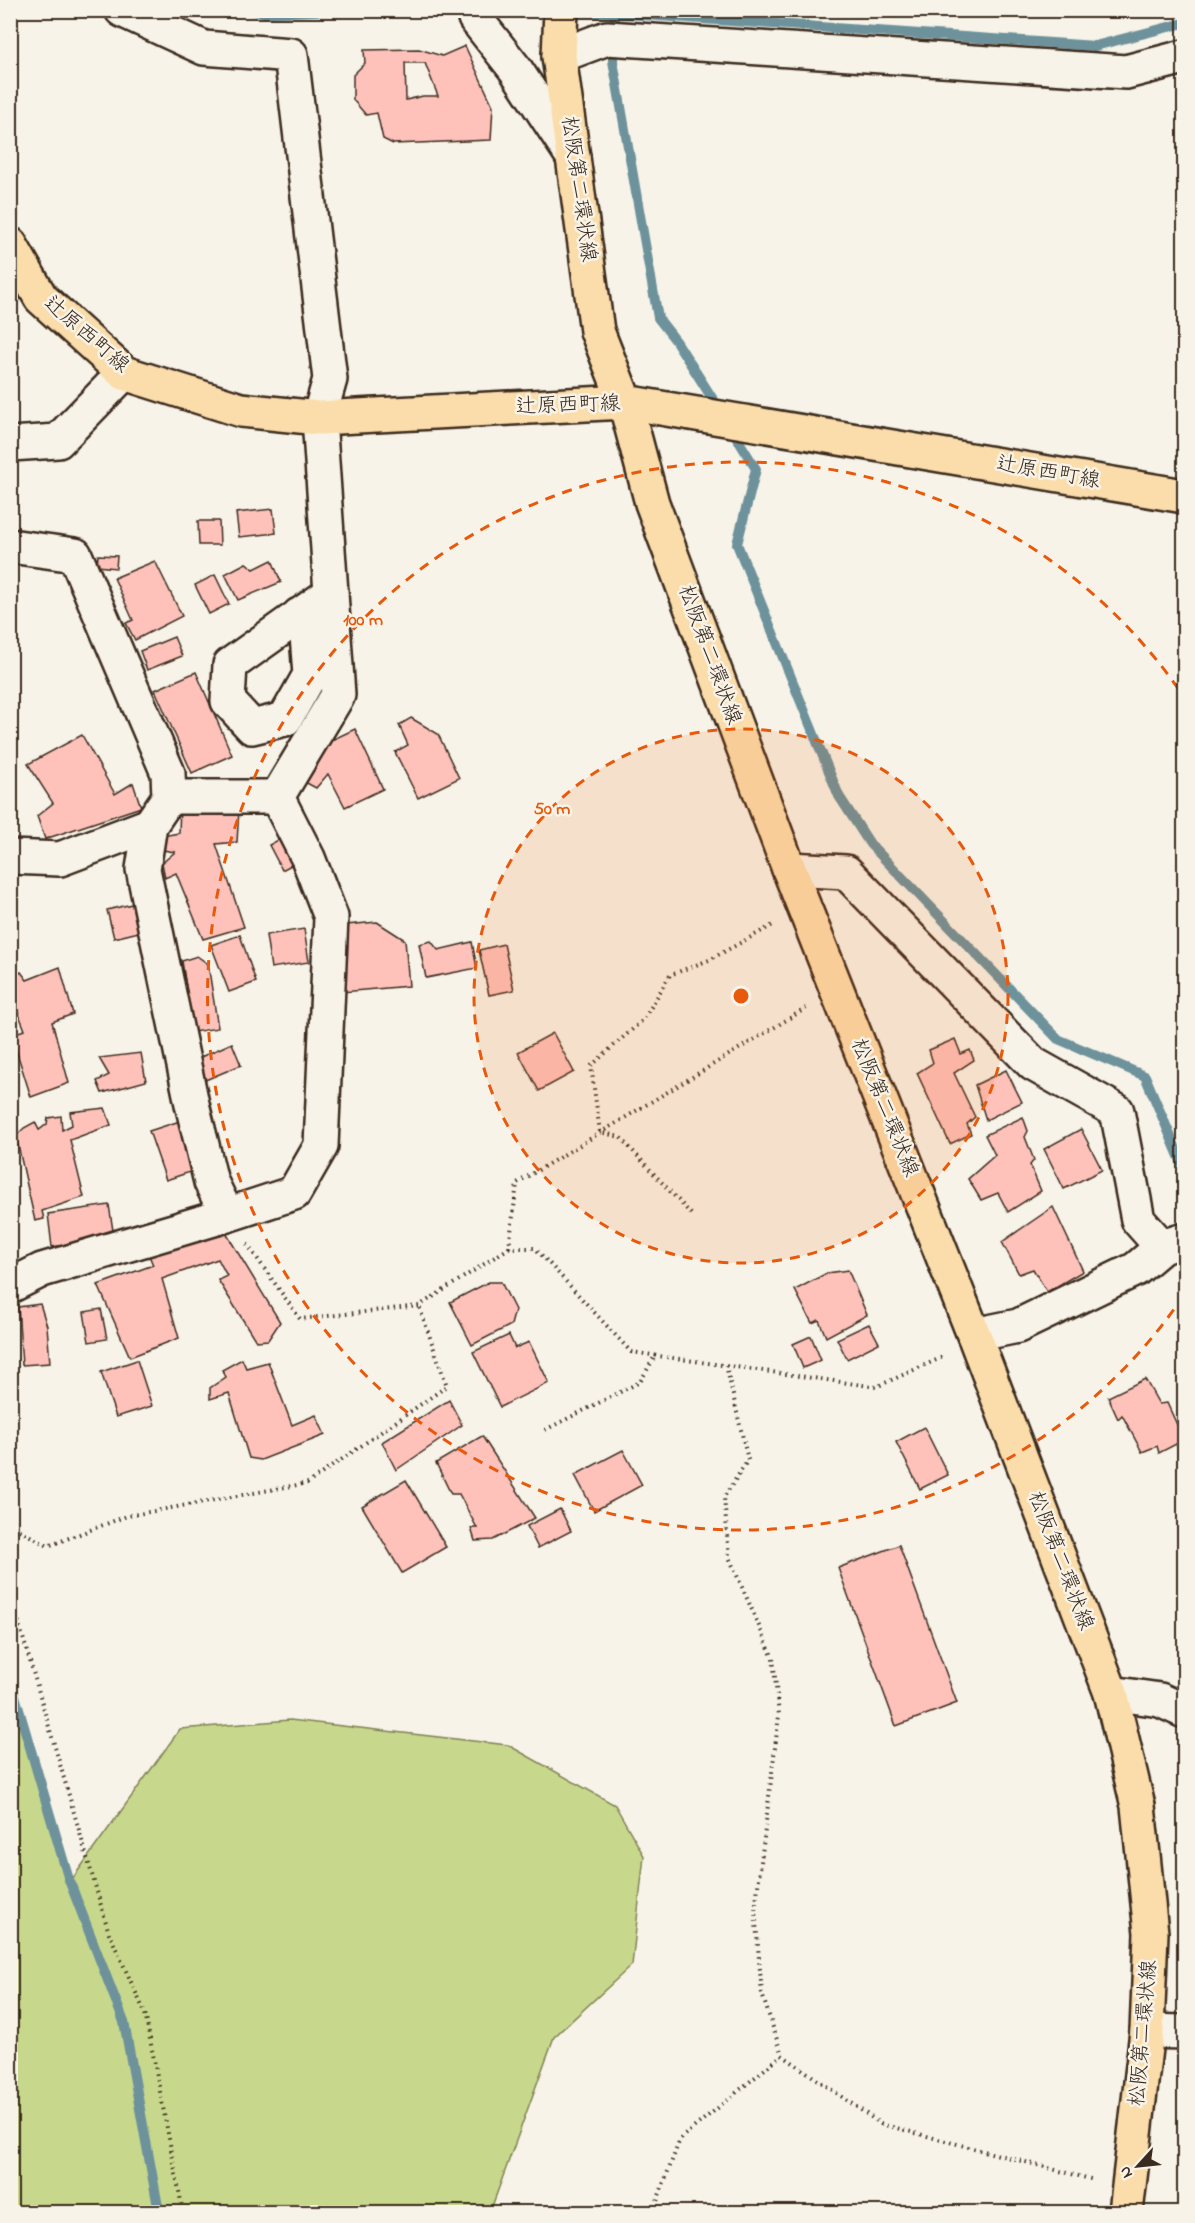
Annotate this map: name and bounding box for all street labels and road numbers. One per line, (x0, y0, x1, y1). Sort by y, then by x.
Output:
street label: 松阪第二環状線 (553, 114, 603, 264)
street label: 辻原西町線 (37, 289, 135, 381)
street label: 辻原西町線 (515, 389, 621, 423)
street label: 辻原西町線 (994, 449, 1102, 497)
street label: 松阪第二環状線 (670, 581, 748, 729)
street label: 松阪第二環状線 (843, 1034, 925, 1182)
street label: 松阪第二環状線 (1020, 1487, 1100, 1635)
street label: 松阪第二環状線 (1123, 1958, 1165, 2108)

